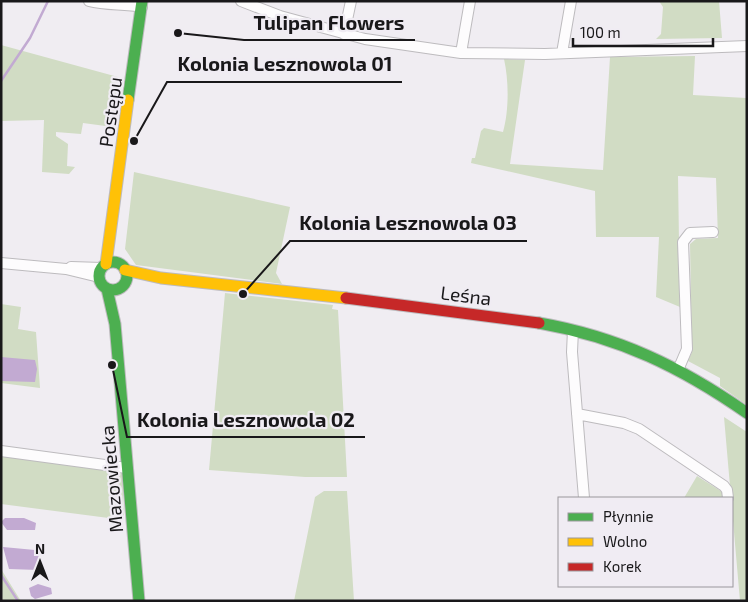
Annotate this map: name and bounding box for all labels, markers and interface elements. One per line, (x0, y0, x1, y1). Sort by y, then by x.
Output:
callout: Tulipan Flowers (244, 5, 415, 40)
text: Tulipan Flowers (254, 10, 404, 34)
scale bar (573, 15, 713, 47)
text: 100 m (580, 23, 621, 41)
callout: Kolonia Lesznowola 01 (167, 47, 402, 82)
text: Kolonia Lesznowola 01 (178, 51, 392, 75)
street label: Postępu (94, 75, 126, 149)
callout: Kolonia Lesznowola 03 (290, 206, 527, 241)
text: Kolonia Lesznowola 03 (299, 210, 517, 234)
street label: Leśna (439, 280, 493, 310)
callout: Kolonia Lesznowola 02 (127, 402, 365, 437)
text: Kolonia Lesznowola 02 (137, 407, 355, 431)
street label: Mazowiecka (95, 424, 127, 534)
legend (558, 497, 733, 587)
text: Płynnie (603, 507, 654, 525)
text: Wolno (603, 532, 647, 550)
north arrow (15, 537, 65, 587)
text: N (35, 540, 45, 557)
text: Korek (603, 557, 642, 575)

